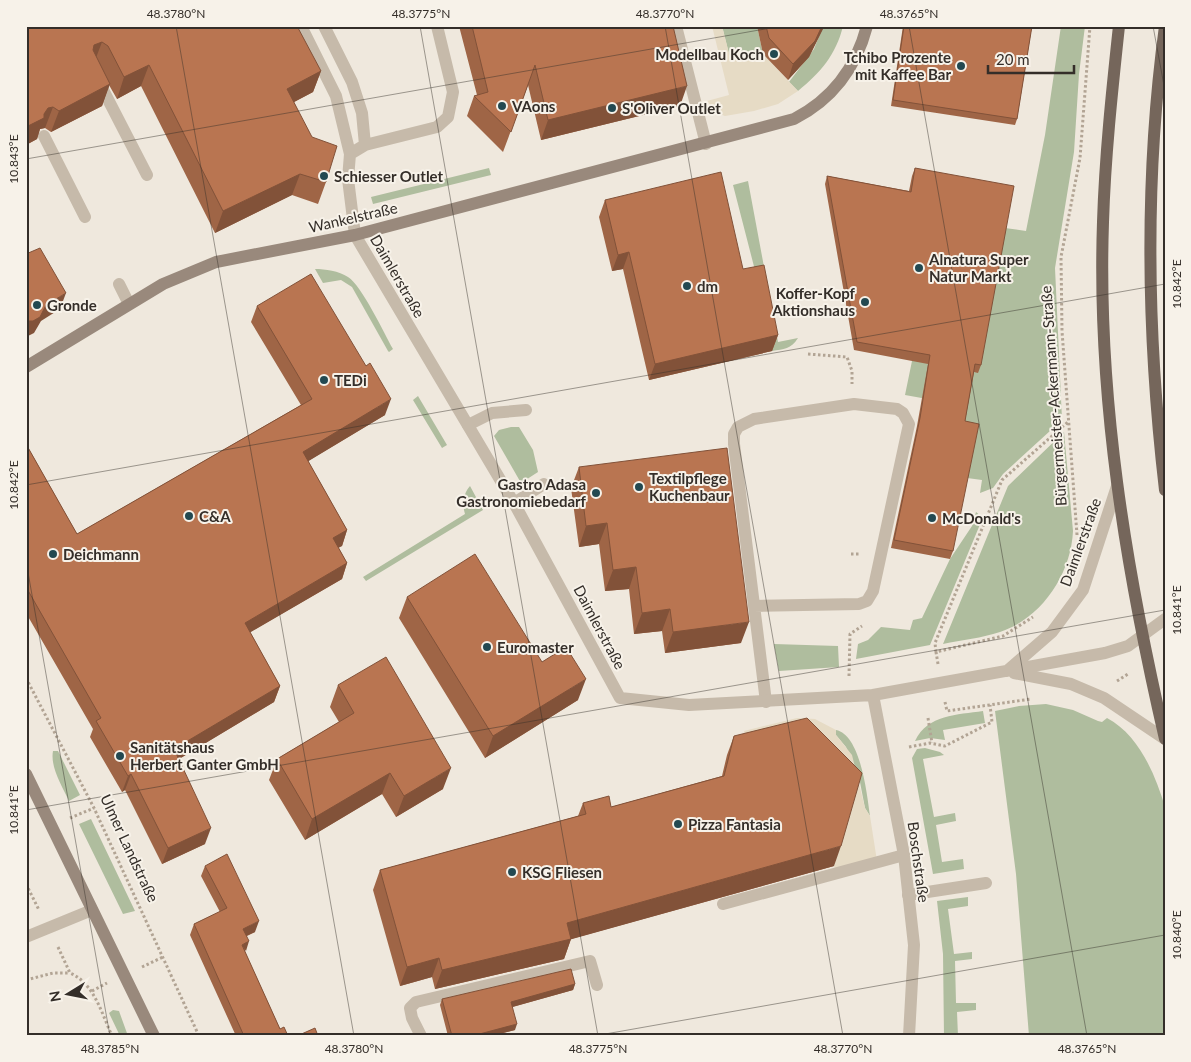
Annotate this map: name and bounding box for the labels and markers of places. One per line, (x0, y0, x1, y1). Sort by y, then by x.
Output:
place label: Modellbau Koch (655, 45, 764, 63)
marker: Modellbau Koch (768, 48, 780, 60)
place label: Tchibo Prozente mit Kaffee Bar (844, 48, 951, 83)
marker: Tchibo Prozente mit Kaffee Bar (955, 60, 967, 72)
place label: VAons (511, 97, 556, 115)
place label: S'Oliver Outlet (622, 99, 721, 117)
marker: VAons (496, 100, 508, 112)
marker: S'Oliver Outlet (606, 102, 618, 114)
place label: Schiesser Outlet (334, 167, 444, 185)
marker: Schiesser Outlet (318, 170, 330, 182)
place label: Alnatura Super Natur Markt (928, 250, 1029, 285)
marker: Alnatura Super Natur Markt (913, 262, 925, 274)
place label: dm (697, 277, 718, 295)
marker: dm (681, 280, 693, 292)
place label: Koffer-Kopf Aktionshaus (771, 284, 856, 319)
place label: Gronde (47, 296, 97, 314)
marker: Koffer-Kopf Aktionshaus (859, 296, 871, 308)
marker: Gronde (31, 299, 43, 311)
place label: TEDi (334, 371, 367, 389)
marker: TEDi (318, 374, 330, 386)
place label: Textilpflege Kuchenbaur (649, 469, 730, 504)
place label: Gastro Adasa Gastronomiebedarf (456, 475, 587, 510)
marker: Textilpflege Kuchenbaur (633, 481, 645, 493)
marker: Gastro Adasa Gastronomiebedarf (590, 487, 602, 499)
place label: C&A (199, 507, 231, 525)
place label: McDonald's (942, 509, 1021, 527)
marker: C&A (183, 510, 195, 522)
marker: McDonald's (926, 512, 938, 524)
place label: Deichmann (63, 545, 139, 563)
marker: Deichmann (47, 548, 59, 560)
place label: Euromaster (497, 638, 574, 656)
marker: Euromaster (481, 641, 493, 653)
place label: Sanitätshaus Herbert Ganter GmbH (130, 738, 279, 773)
marker: Sanitätshaus Herbert Ganter GmbH (114, 750, 126, 762)
place label: Pizza Fantasia (688, 815, 781, 833)
marker: Pizza Fantasia (672, 818, 684, 830)
place label: KSG Fliesen (522, 863, 602, 881)
marker: KSG Fliesen (506, 866, 518, 878)

